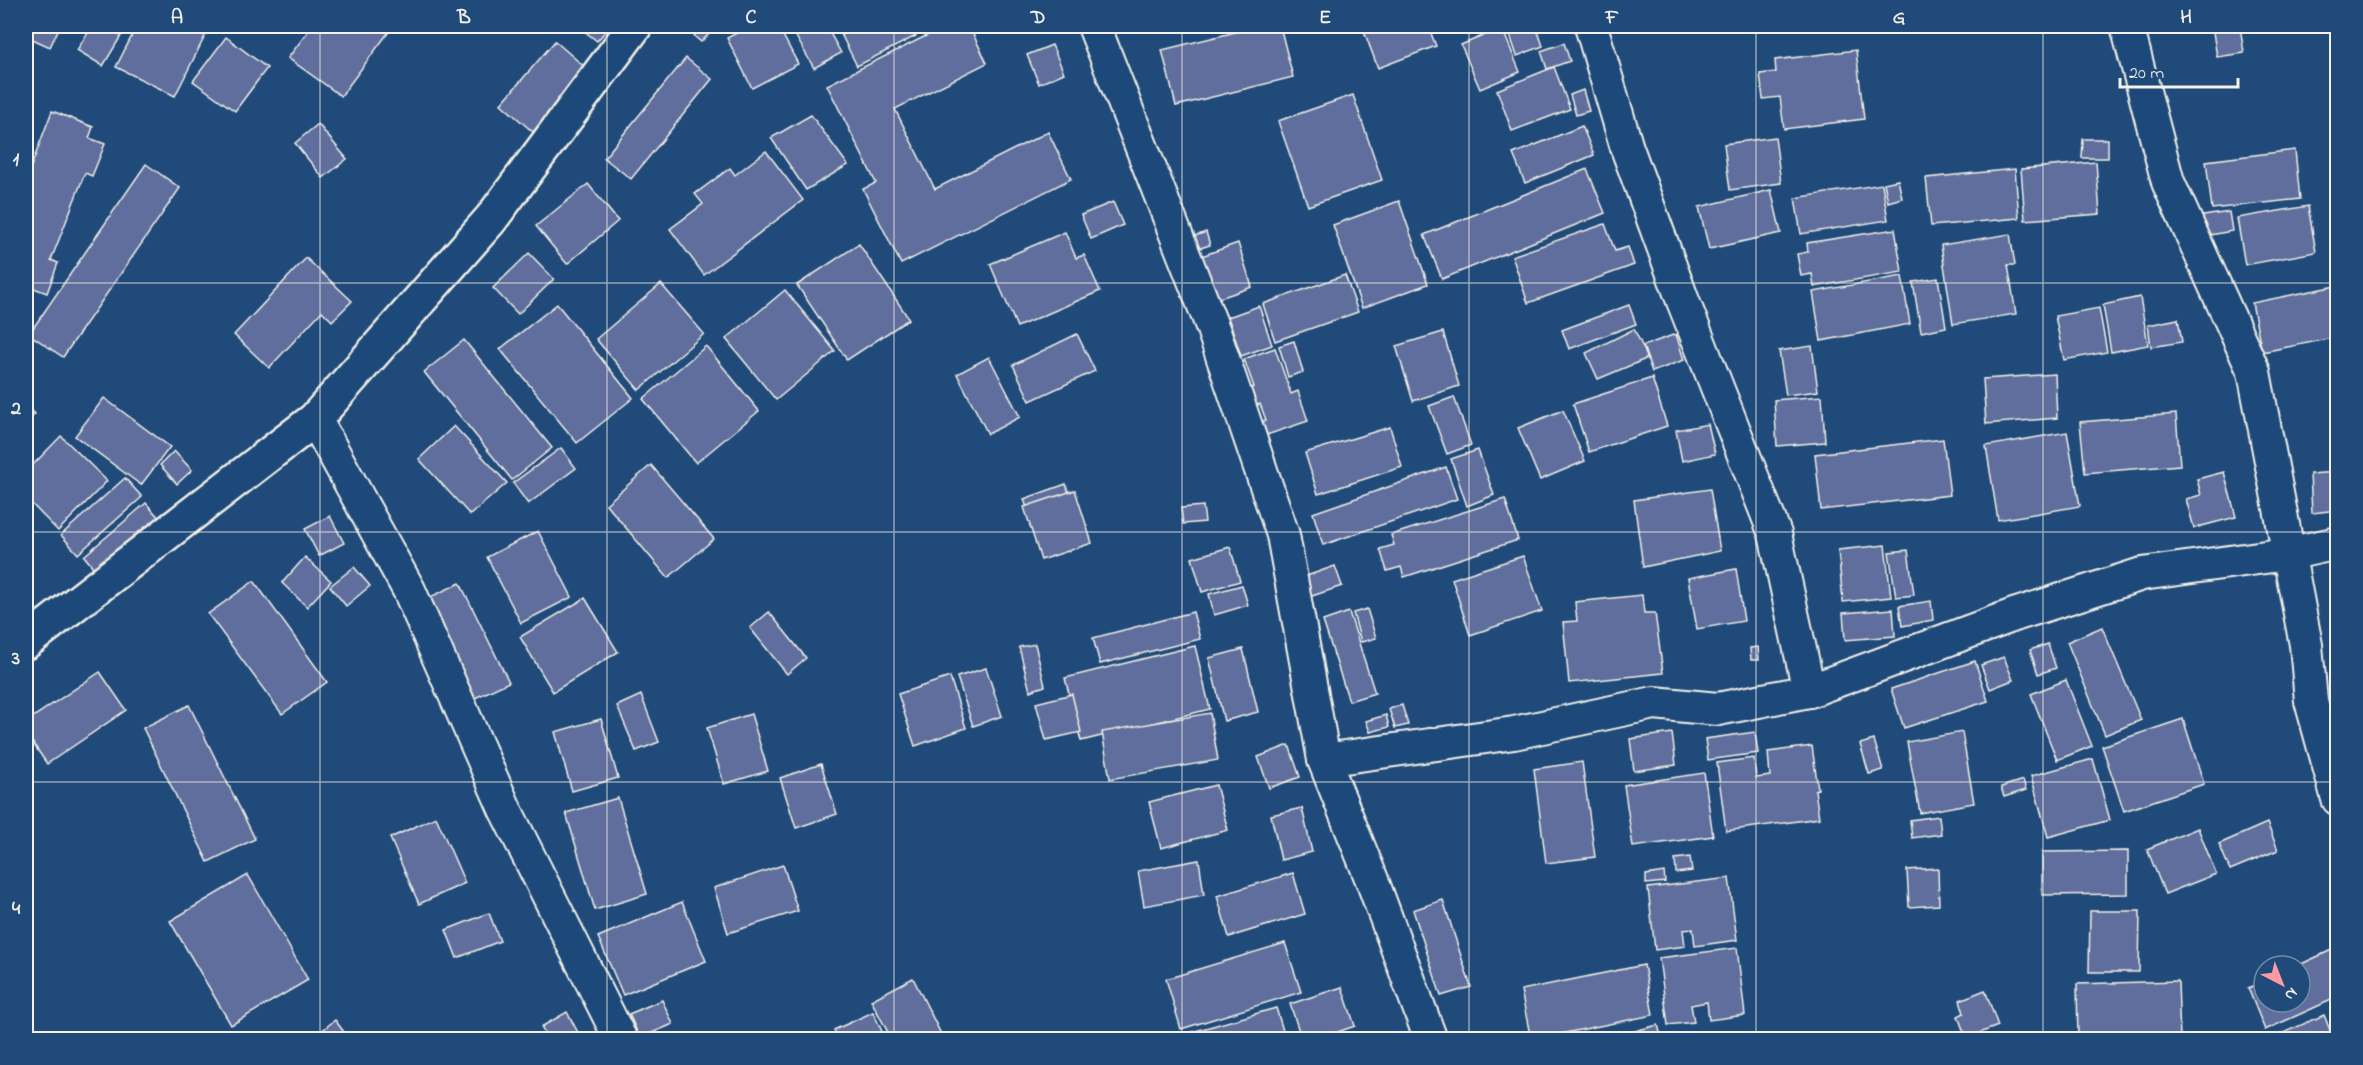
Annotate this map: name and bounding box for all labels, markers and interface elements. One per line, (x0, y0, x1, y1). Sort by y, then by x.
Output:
text: A (171, 4, 183, 33)
text: B (456, 4, 471, 33)
text: C (746, 4, 757, 33)
text: D (1030, 4, 1045, 33)
text: E (1319, 4, 1331, 33)
text: F (1605, 4, 1619, 33)
text: G (1893, 4, 1906, 33)
text: H (2180, 4, 2192, 33)
scale bar (2120, 51, 2238, 89)
text: 20 m (2129, 61, 2164, 87)
text: 1 (13, 146, 20, 175)
text: 2 (10, 395, 21, 424)
text: 3 (11, 645, 20, 674)
text: 4 (12, 895, 21, 924)
north arrow (2252, 954, 2312, 1014)
text: N (2279, 981, 2303, 1006)

